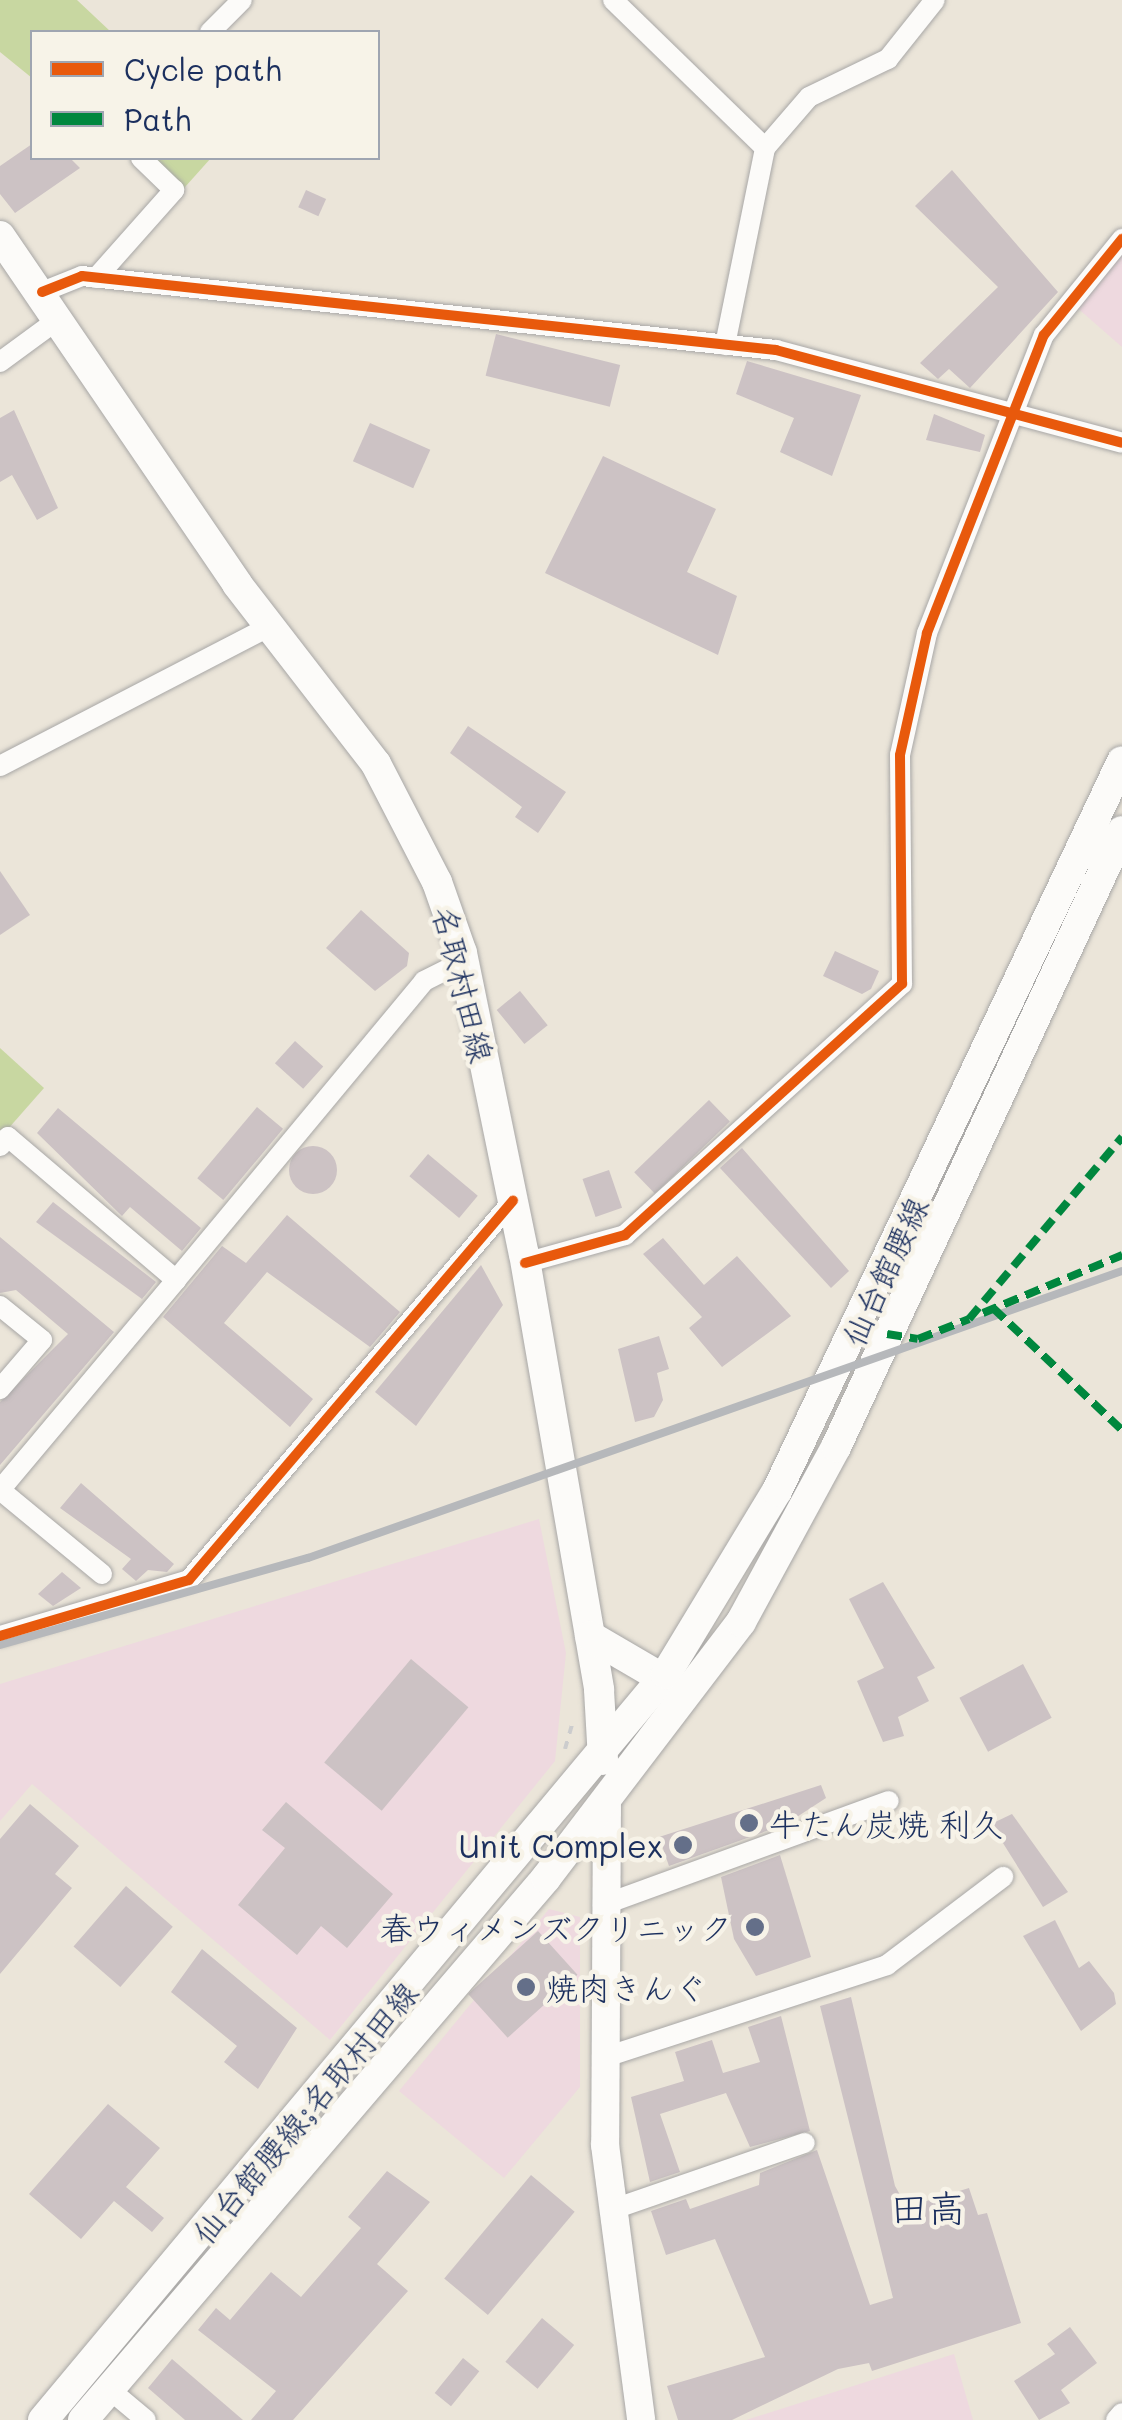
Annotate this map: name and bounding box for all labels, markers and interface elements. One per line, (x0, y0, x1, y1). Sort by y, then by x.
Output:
legend (30, 30, 380, 160)
text: Cycle path (124, 49, 282, 89)
text: Path (124, 99, 191, 139)
street label: 名取村田線 (426, 902, 502, 1066)
street label: 仙台館腰線 (833, 1190, 935, 1352)
place label: 牛たん炭焼 利久 (769, 1804, 1003, 1842)
marker: 牛たん炭焼 利久 (738, 1812, 760, 1834)
place label: Unit Complex (459, 1826, 663, 1864)
marker: Unit Complex (672, 1834, 694, 1856)
place label: 春ウィメンズクリニック (380, 1908, 732, 1946)
marker: 春ウィメンズクリニック (742, 1914, 768, 1940)
place label: 焼肉きんぐ (546, 1968, 706, 2006)
street label: 仙台館腰線;名取村田線 (183, 1973, 425, 2251)
marker: 焼肉きんぐ (515, 1976, 537, 1998)
district label: 田高 (890, 2185, 966, 2231)

